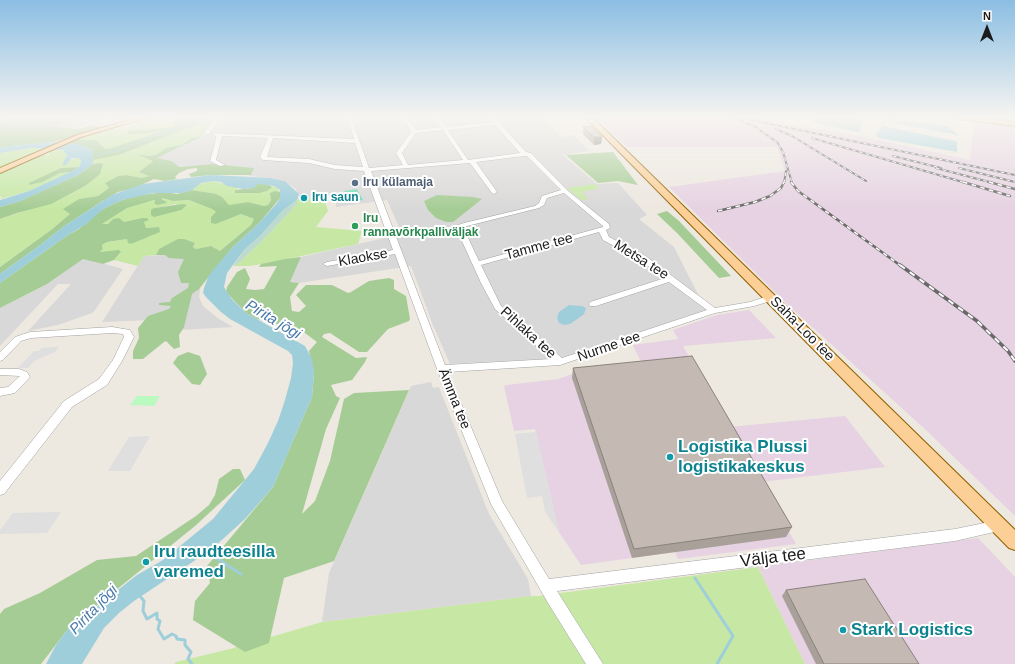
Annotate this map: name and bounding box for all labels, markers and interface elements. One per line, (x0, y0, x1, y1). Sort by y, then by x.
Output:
north arrow (967, 8, 1007, 48)
text: N (983, 10, 991, 22)
place label: Iru külamaja (363, 176, 433, 190)
marker: Iru külamaja (350, 178, 360, 188)
place label: Iru saun (312, 191, 359, 205)
marker: Iru saun (299, 193, 309, 203)
place label: Iru rannavõrkpalliväljak (363, 212, 478, 240)
marker: Iru rannavõrkpalliväljak (350, 221, 360, 231)
street label: Tamme tee (503, 230, 575, 264)
street label: Metsa tee (610, 237, 672, 283)
street label: Klaokse (337, 245, 389, 271)
street label: Saha-Loo tee (766, 293, 838, 365)
water label: Pirita jõgi (242, 296, 304, 344)
street label: Pihlaka tee (497, 304, 559, 362)
street label: Nurme tee (575, 328, 643, 366)
street label: Ämma tee (434, 366, 474, 432)
place label: Logistika Plussi logistikakeskus (678, 437, 807, 477)
marker: Logistika Plussi logistikakeskus (665, 452, 675, 462)
place label: Iru raudteesilla varemed (154, 542, 275, 582)
street label: Välja tee (739, 544, 807, 572)
marker: Iru raudteesilla varemed (141, 557, 151, 567)
water label: Pirita jõgi (66, 582, 122, 638)
place label: Stark Logistics (851, 620, 973, 640)
marker: Stark Logistics (838, 625, 848, 635)

